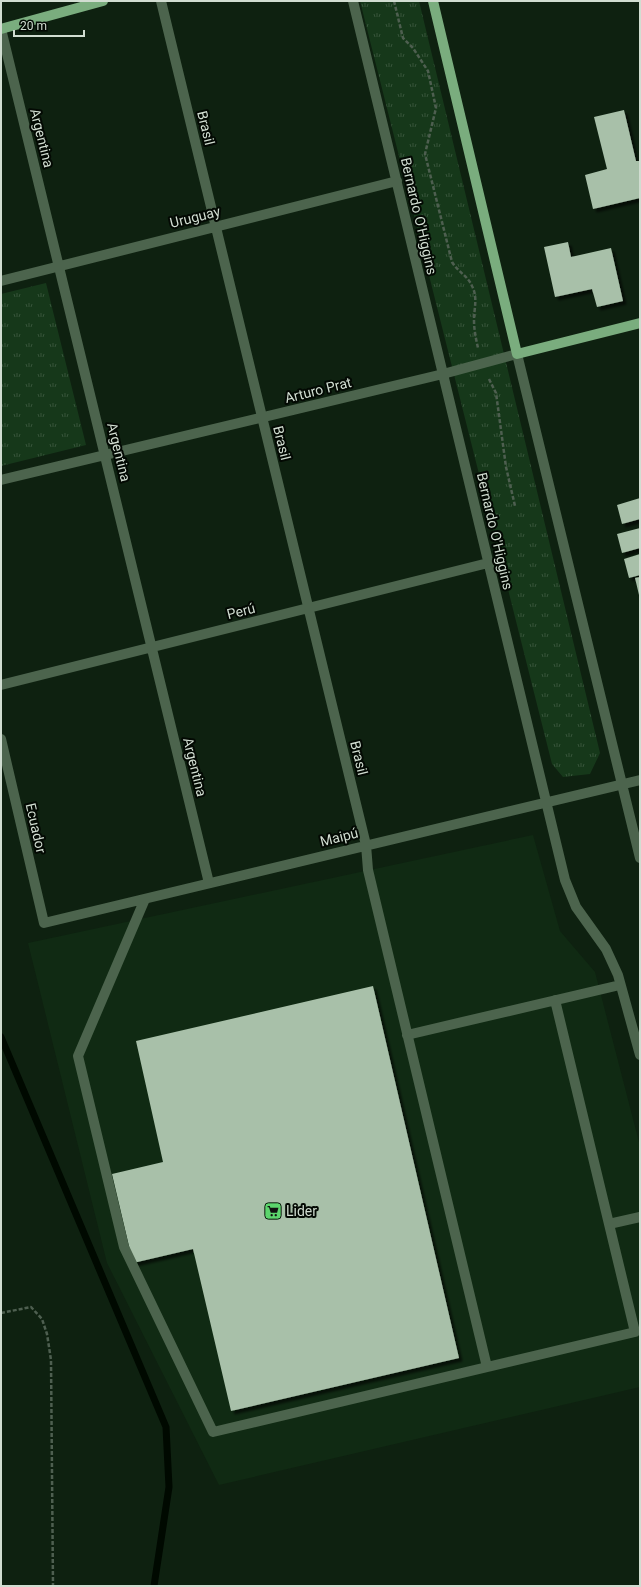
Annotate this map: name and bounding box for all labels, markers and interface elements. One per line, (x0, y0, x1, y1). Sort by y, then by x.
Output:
scale bar (14, 12, 84, 38)
text: 20 m (20, 19, 47, 33)
street label: Argentina (27, 107, 57, 169)
street label: Brasil (194, 109, 218, 147)
street label: Bernardo O'Higgins (398, 156, 440, 276)
street label: Uruguay (168, 203, 222, 231)
street label: Arturo Prat (283, 374, 353, 406)
street label: Argentina (104, 421, 134, 483)
street label: Brasil (270, 424, 294, 462)
street label: Bernardo O'Higgins (474, 471, 516, 591)
street label: Perú (225, 600, 257, 622)
street label: Argentina (180, 736, 210, 798)
street label: Brasil (347, 739, 371, 777)
street label: Ecuador (22, 801, 50, 855)
street label: Maipú (318, 825, 360, 849)
supermarket icon: Lider (263, 1201, 283, 1221)
place label: Lider (286, 1203, 317, 1219)

